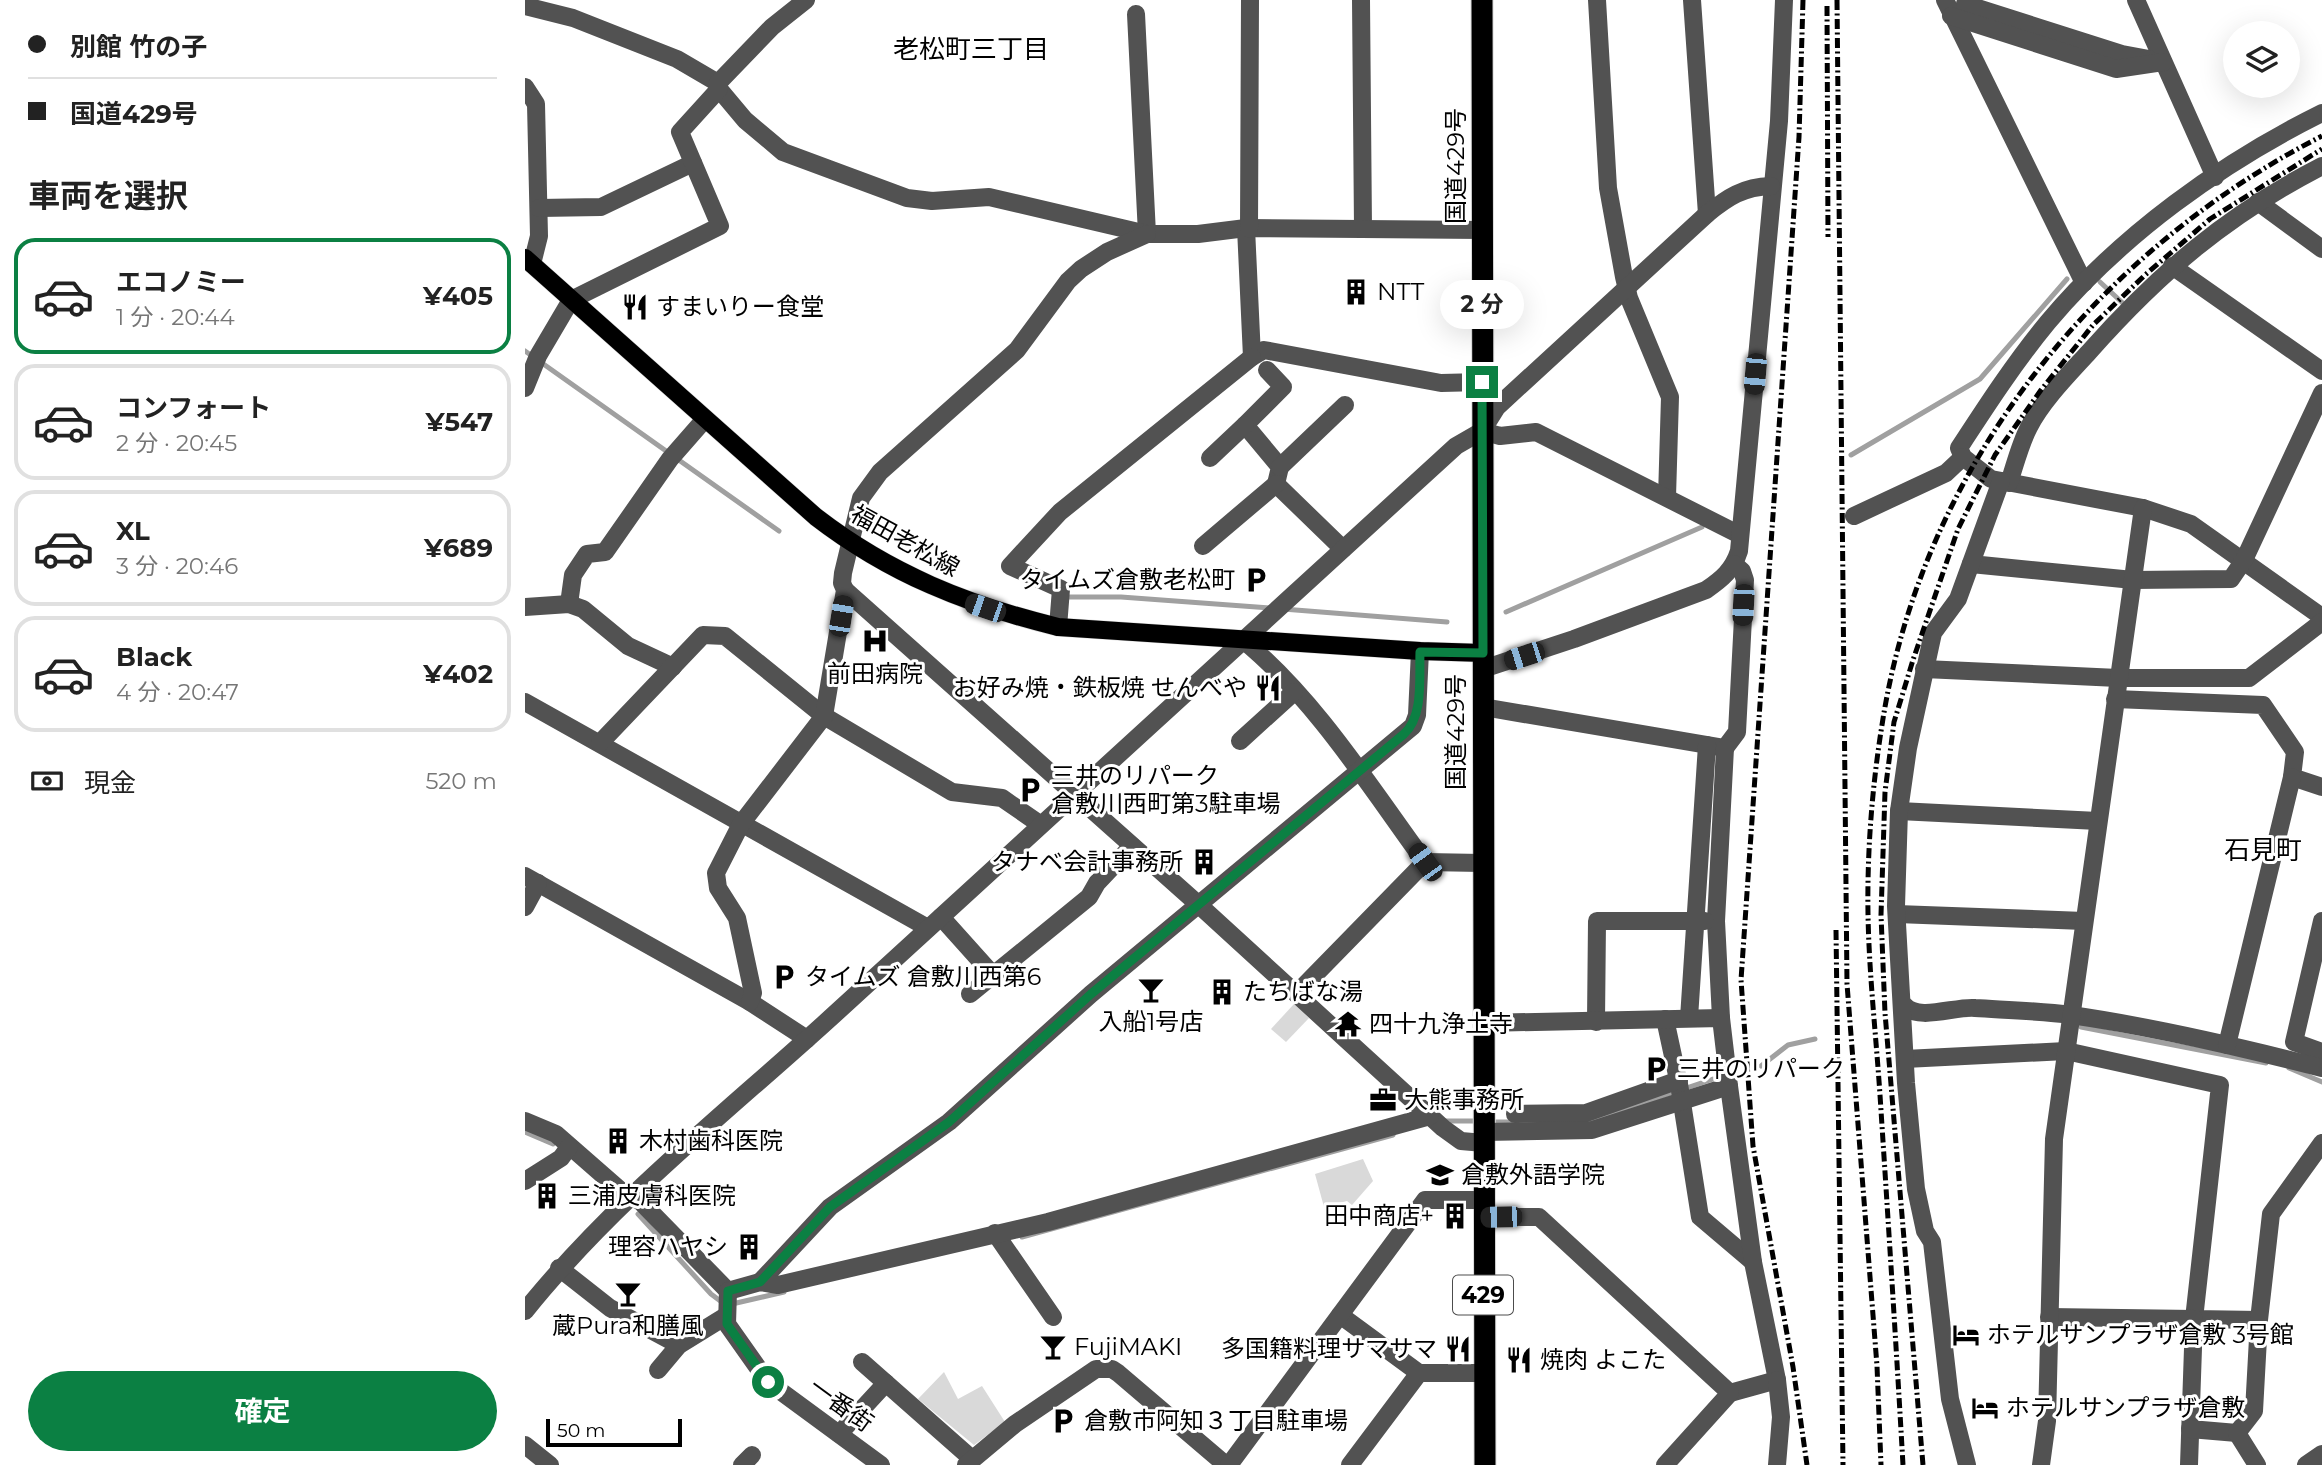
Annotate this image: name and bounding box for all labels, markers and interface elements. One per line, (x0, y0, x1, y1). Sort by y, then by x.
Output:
map controls (2223, 21, 2300, 98)
button: layers (2223, 21, 2300, 98)
text: 別館 竹の子 (70, 31, 207, 63)
district label: 老松町三丁目 (893, 33, 1049, 65)
text: 国道429号 (70, 98, 198, 130)
street label: 国道429号 (1441, 108, 1470, 224)
text: 車両を選択 (28, 176, 188, 215)
icon: car (32, 265, 95, 328)
text: エコノミー (116, 266, 246, 298)
building icon: NTT (1341, 277, 1371, 307)
place label: NTT (1377, 277, 1425, 306)
text: ¥405 (423, 280, 493, 312)
callout: 2 分 (1440, 280, 1524, 330)
text: 2 分 (1460, 290, 1504, 318)
restaurant icon: すまいりー食堂 (620, 292, 650, 322)
place label: すまいりー食堂 (656, 292, 824, 321)
text: 1 分 · 20:44 (116, 303, 235, 331)
car (1743, 352, 1768, 396)
route end (1466, 366, 1498, 398)
icon: car (32, 391, 95, 454)
text: コンフォート (116, 392, 271, 424)
text: ¥547 (425, 406, 493, 438)
text: 2 分 · 20:45 (116, 429, 237, 457)
street label: 福田老松線 (846, 499, 965, 582)
text: XL (116, 515, 150, 547)
icon: car (32, 517, 95, 580)
text: ¥689 (424, 532, 493, 564)
text: 3 分 · 20:46 (116, 552, 238, 580)
place label: タイムズ倉敷老松町 (1019, 565, 1235, 594)
parking icon: タイムズ倉敷老松町 (1241, 565, 1271, 595)
car (1732, 583, 1755, 627)
car (962, 591, 1009, 625)
car (828, 594, 855, 638)
hospital icon: 前田病院 (860, 626, 890, 656)
car (1501, 640, 1548, 672)
text: Black (116, 641, 192, 673)
icon: car (32, 643, 95, 706)
text: ¥402 (423, 658, 493, 690)
place label: 前田病院 (827, 659, 923, 688)
place label: お好み焼・鉄板焼 せんべや (953, 673, 1247, 702)
restaurant icon: お好み焼・鉄板焼 せんべや (1253, 673, 1283, 703)
street label: 国道429号 (1441, 674, 1470, 790)
text: 4 分 · 20:47 (116, 678, 239, 706)
place label: 三井のリパーク 倉敷川西町第3駐車場 (1051, 761, 1281, 818)
icon: cash (28, 762, 66, 800)
text: 現金 (84, 767, 136, 799)
text: 520 m (425, 767, 497, 795)
parking icon: 三井のリパーク 倉敷川西町第3駐車場 (1015, 775, 1045, 805)
district label: 石見町 (2224, 834, 2302, 866)
car (1405, 839, 1446, 885)
place label: タナベ会計事務所 (991, 847, 1183, 876)
building icon: タナベ会計事務所 (1189, 847, 1219, 877)
parking icon: タイムズ 倉敷川西第6 (769, 962, 799, 992)
place label: タイムズ 倉敷川西第6 (805, 962, 1041, 991)
bar icon: 入船1号店 (1136, 975, 1166, 1005)
building icon: たちばな湯 (1207, 977, 1237, 1007)
place label: たちばな湯 (1243, 977, 1363, 1006)
place label: 入船1号店 (1099, 1007, 1203, 1036)
temple icon: 四十九浄土寺 (1333, 1009, 1363, 1039)
place label: 四十九浄土寺 (1369, 1009, 1513, 1038)
parking icon: 三井のリパーク (1641, 1054, 1671, 1084)
place label: 三井のリパーク (1677, 1054, 1845, 1083)
office icon: 大熊事務所 (1368, 1085, 1398, 1115)
place label: 大熊事務所 (1404, 1085, 1524, 1114)
building icon: 木村歯科医院 (603, 1126, 633, 1156)
place label: 木村歯科医院 (639, 1126, 783, 1155)
school or university icon: 倉敷外語学院 (1425, 1160, 1455, 1190)
place label: 倉敷外語学院 (1461, 1160, 1605, 1189)
building icon: 三浦皮膚科医院 (532, 1181, 562, 1211)
place label: 三浦皮膚科医院 (568, 1181, 736, 1210)
place label: 田中商店+ (1324, 1201, 1434, 1230)
building icon: 田中商店+ (1440, 1201, 1470, 1231)
car (1480, 1206, 1523, 1228)
place label: 理容ハヤシ (608, 1232, 728, 1261)
building icon: 理容ハヤシ (734, 1232, 764, 1262)
road number: 429 (1453, 1276, 1513, 1314)
bar icon: 蔵Pura和膳風 (613, 1279, 643, 1309)
place label: 蔵Pura和膳風 (552, 1311, 704, 1340)
hotel icon: ホテルサンプラザ倉敷 3号館 (1951, 1320, 1981, 1350)
place label: ホテルサンプラザ倉敷 3号館 (1987, 1320, 2294, 1349)
bar icon: FujiMAKI (1038, 1332, 1068, 1362)
place label: FujiMAKI (1074, 1332, 1182, 1361)
place label: 多国籍料理サマサマ (1221, 1334, 1437, 1363)
restaurant icon: 多国籍料理サマサマ (1443, 1334, 1473, 1364)
restaurant icon: 焼肉 よこた (1504, 1345, 1534, 1375)
place label: 焼肉 よこた (1540, 1345, 1666, 1374)
route start (752, 1366, 784, 1398)
button: 確定 (28, 1371, 497, 1451)
street label: 一番街 (804, 1372, 879, 1437)
hotel icon: ホテルサンプラザ倉敷 (1970, 1393, 2000, 1423)
place label: ホテルサンプラザ倉敷 (2006, 1393, 2245, 1422)
parking icon: 倉敷市阿知３丁目駐車場 (1048, 1406, 1078, 1436)
place label: 倉敷市阿知３丁目駐車場 (1084, 1406, 1348, 1435)
scale bar (546, 1416, 683, 1448)
text: 50 m (557, 1419, 605, 1442)

